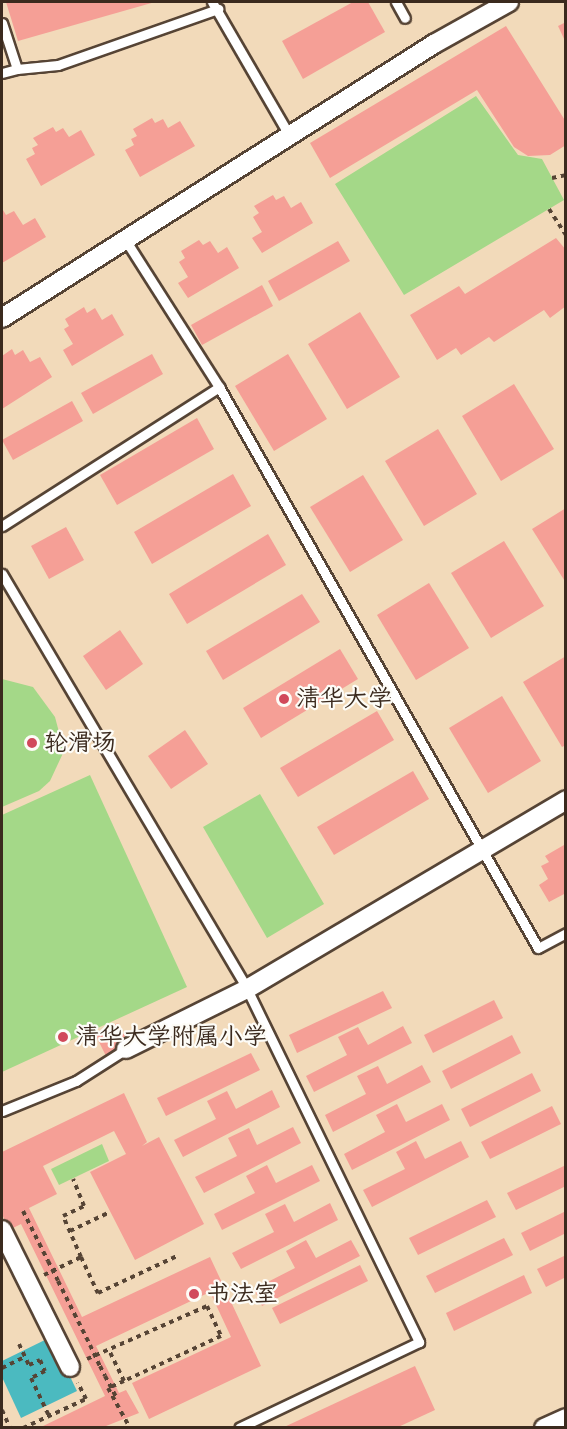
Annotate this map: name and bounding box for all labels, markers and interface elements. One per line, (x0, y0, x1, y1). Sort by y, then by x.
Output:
place label: 清华大学 (296, 685, 392, 713)
marker: 清华大学 (277, 692, 291, 706)
place label: 轮滑场 (44, 729, 116, 757)
marker: 轮滑场 (25, 736, 39, 750)
place label: 清华大学附属小学 (75, 1023, 267, 1051)
marker: 清华大学附属小学 (56, 1030, 70, 1044)
place label: 书法室 (206, 1280, 278, 1308)
marker: 书法室 (187, 1287, 201, 1301)

